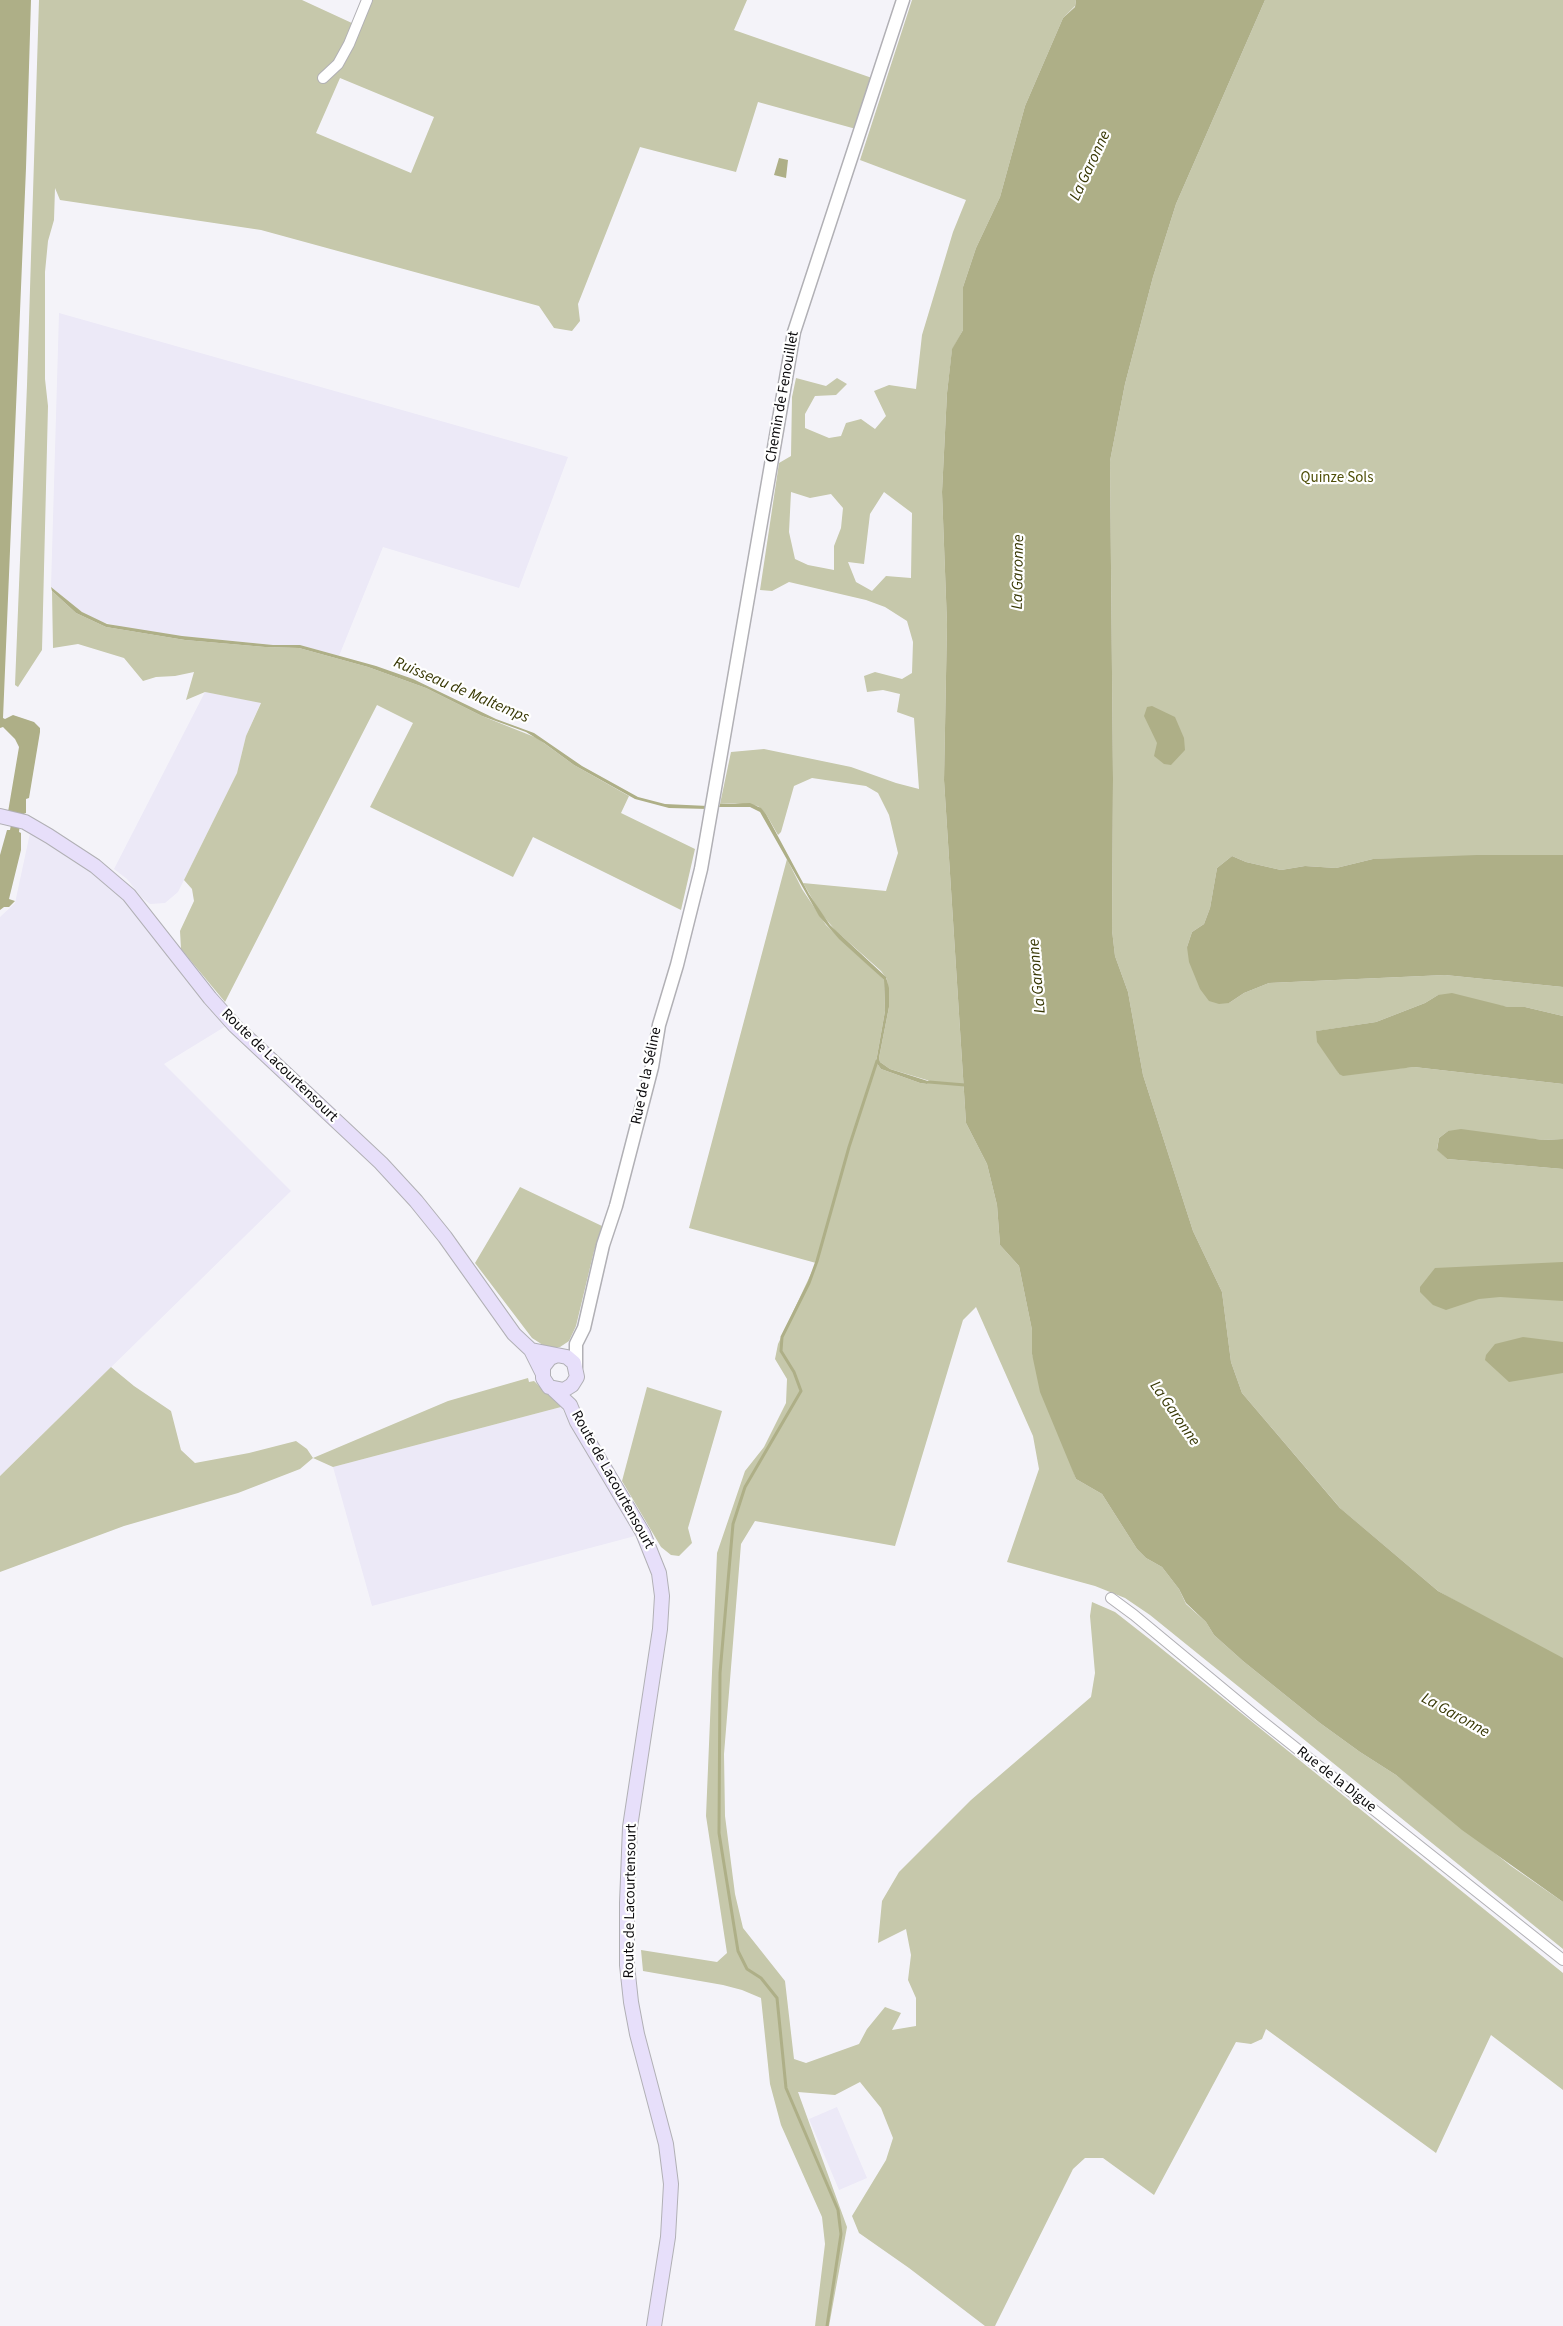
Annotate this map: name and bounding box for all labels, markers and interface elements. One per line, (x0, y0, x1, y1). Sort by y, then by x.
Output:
water label: La Garonne (1066, 128, 1116, 204)
street label: Chemin de Fenouillet (763, 330, 803, 464)
park label: Quinze Sols (1301, 470, 1373, 488)
water label: La Garonne (1009, 534, 1029, 610)
water label: Ruisseau de Maltemps (390, 654, 532, 728)
water label: La Garonne (1025, 938, 1051, 1014)
street label: Route de Lacourtensourt (217, 1006, 341, 1126)
street label: Rue de la Séline (628, 1026, 666, 1126)
water label: La Garonne (1145, 1378, 1203, 1450)
street label: Route de Lacourtensourt (567, 1408, 657, 1552)
water label: La Garonne (1418, 1689, 1492, 1743)
street label: Rue de la Digue (1292, 1743, 1380, 1817)
street label: Route de Lacourtensourt (621, 1823, 641, 1979)

